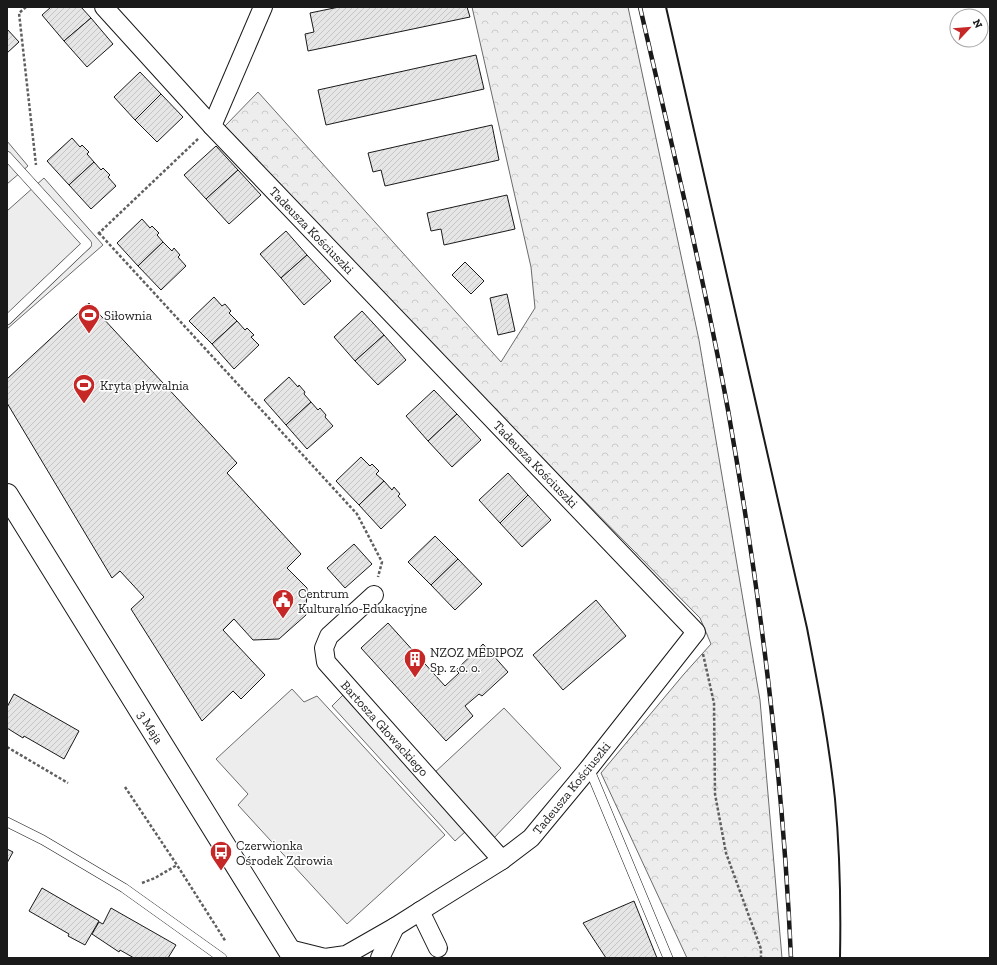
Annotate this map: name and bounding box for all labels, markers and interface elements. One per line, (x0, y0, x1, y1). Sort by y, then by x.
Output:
north arrow (949, 8, 989, 48)
text: N (970, 17, 985, 31)
street label: Tadeusza Kościuszki (266, 184, 357, 277)
sports icon: Siłownia (76, 302, 102, 335)
place label: Siłownia (104, 308, 153, 323)
sports icon: Kryta pływalnia (71, 372, 97, 405)
place label: Kryta pływalnia (100, 378, 190, 393)
street label: Tadeusza Kościuszki (490, 418, 581, 511)
place label: Centrum Kulturalno-Edukacyjne (298, 586, 427, 617)
public building icon: Centrum Kulturalno-Edukacyjne (270, 587, 296, 620)
place label: NZOZ MEDIPOZ Sp. z o. o. (430, 645, 524, 675)
building icon: NZOZ MEDIPOZ Sp. z o. o. (402, 646, 428, 679)
street label: Bartosza Głowackiego (338, 677, 432, 780)
street label: 3 Maja (134, 708, 167, 748)
street label: Tadeusza Kościuszki (529, 739, 614, 838)
place label: Czerwionka Ośrodek Zdrowia (236, 838, 333, 868)
bus stop icon: Czerwionka Ośrodek Zdrowia (208, 839, 234, 872)

